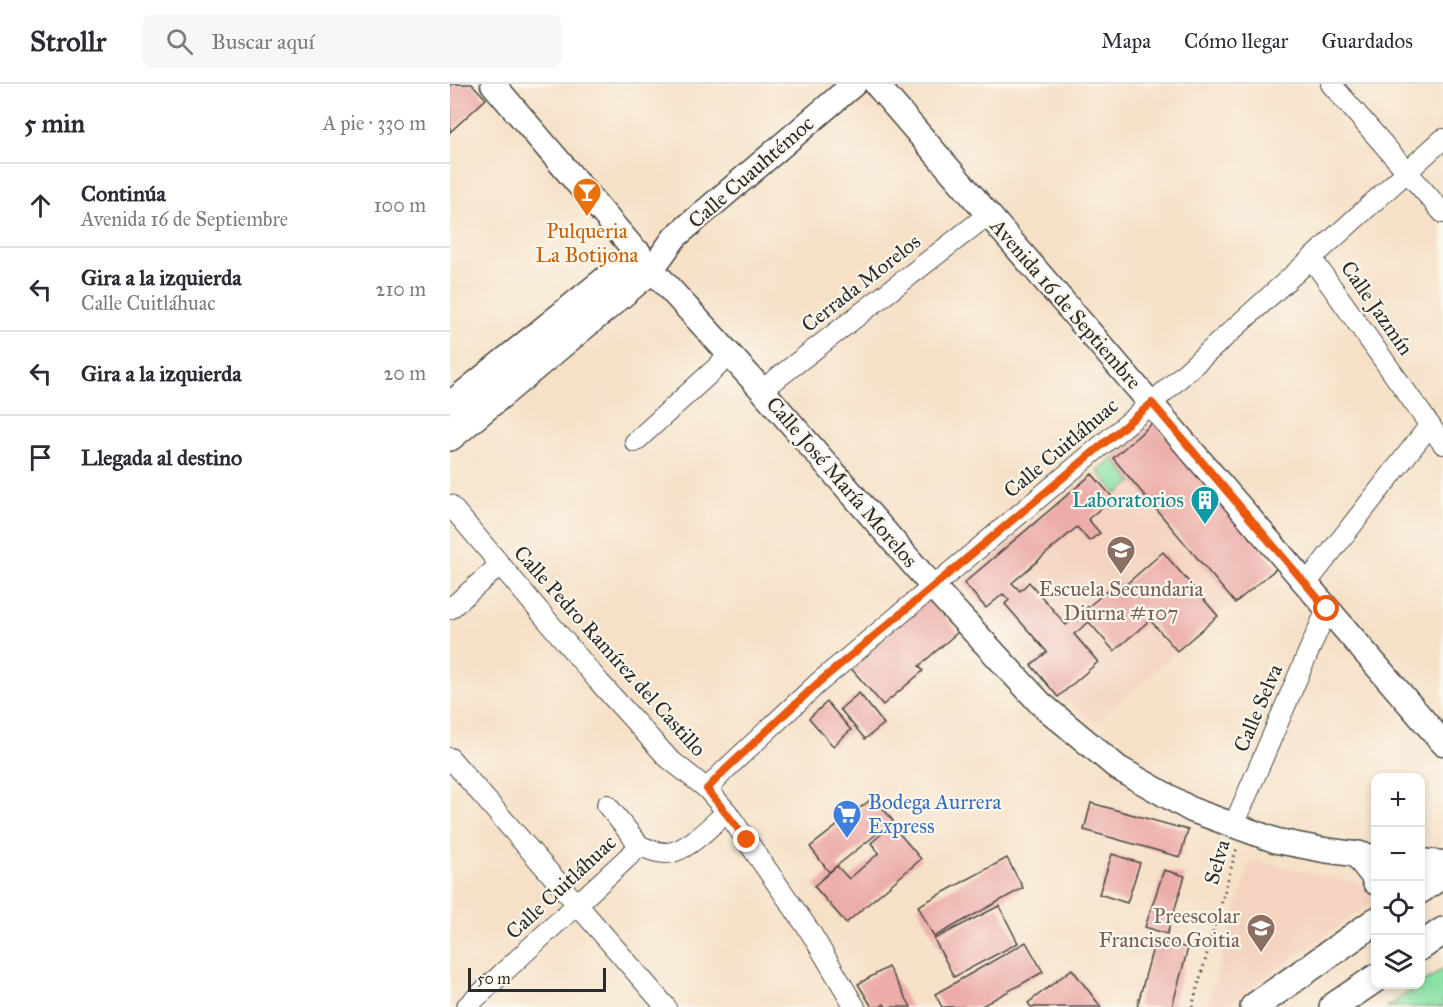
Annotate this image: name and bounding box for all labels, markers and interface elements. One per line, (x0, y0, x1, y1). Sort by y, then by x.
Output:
search box (142, 14, 562, 68)
text: Strollr (30, 24, 106, 59)
icon: search (163, 25, 196, 58)
text: Buscar aquí (211, 28, 315, 55)
text: Mapa (1101, 28, 1151, 54)
text: Cómo llegar (1184, 28, 1288, 54)
text: Guardados (1321, 28, 1413, 54)
text: 5 min (24, 107, 85, 139)
street label: Calle Cuauhtémoc (683, 110, 819, 234)
text: A pie · 330 m (323, 111, 426, 135)
bar icon: Pulqueria La Botijona (571, 176, 603, 218)
text: Continúa (81, 180, 166, 207)
icon: ahead (24, 189, 57, 222)
text: 100 m (374, 193, 426, 217)
text: Avenida 16 de Septiembre (81, 207, 288, 231)
street label: Avenida 16 de Septiembre (984, 213, 1147, 395)
place label: Pulqueria La Botijona (536, 218, 639, 268)
street label: Cerrada Morelos (796, 228, 926, 338)
street label: Calle Jazmín (1335, 256, 1419, 360)
text: Gira a la izquierda (81, 264, 242, 291)
icon: left (24, 273, 57, 306)
text: 210 m (376, 277, 426, 301)
text: Calle Cuitláhuac (81, 291, 216, 315)
icon: left (24, 357, 57, 390)
text: Gira a la izquierda (81, 360, 242, 387)
text: 20 m (383, 361, 426, 385)
street label: Calle José María Morelos (761, 391, 923, 573)
street label: Calle Cuitláhuac (998, 393, 1124, 503)
icon: arrive (24, 441, 57, 474)
text: Llegada al destino (81, 444, 242, 471)
building icon: Laboratorios (1189, 484, 1221, 526)
place label: Laboratorios (1072, 487, 1184, 513)
school or university icon: Escuela Secundaria Diurna #107 (1105, 534, 1137, 576)
street label: Calle Pedro Ramírez del Castillo (508, 540, 712, 762)
place label: Escuela Secundaria Diurna #107 (1039, 576, 1203, 626)
route start (1313, 595, 1339, 621)
street label: Calle Selva (1228, 660, 1288, 756)
map controls (1371, 773, 1425, 989)
button: + (1371, 773, 1425, 827)
place label: Bodega Aurrera Express (868, 789, 1001, 839)
supermarket icon: Bodega Aurrera Express (831, 798, 863, 840)
route end (733, 826, 759, 852)
button: − (1371, 827, 1425, 881)
street label: Calle Cuitláhuac (500, 829, 622, 945)
street label: Selva (1198, 837, 1236, 887)
button: locate (1371, 881, 1425, 935)
place label: Preescolar Francisco Goitia (1098, 903, 1240, 953)
school or university icon: Preescolar Francisco Goitia (1245, 912, 1277, 954)
button: layers (1371, 935, 1425, 989)
scale bar (468, 965, 606, 992)
text: 50 m (477, 969, 511, 988)

